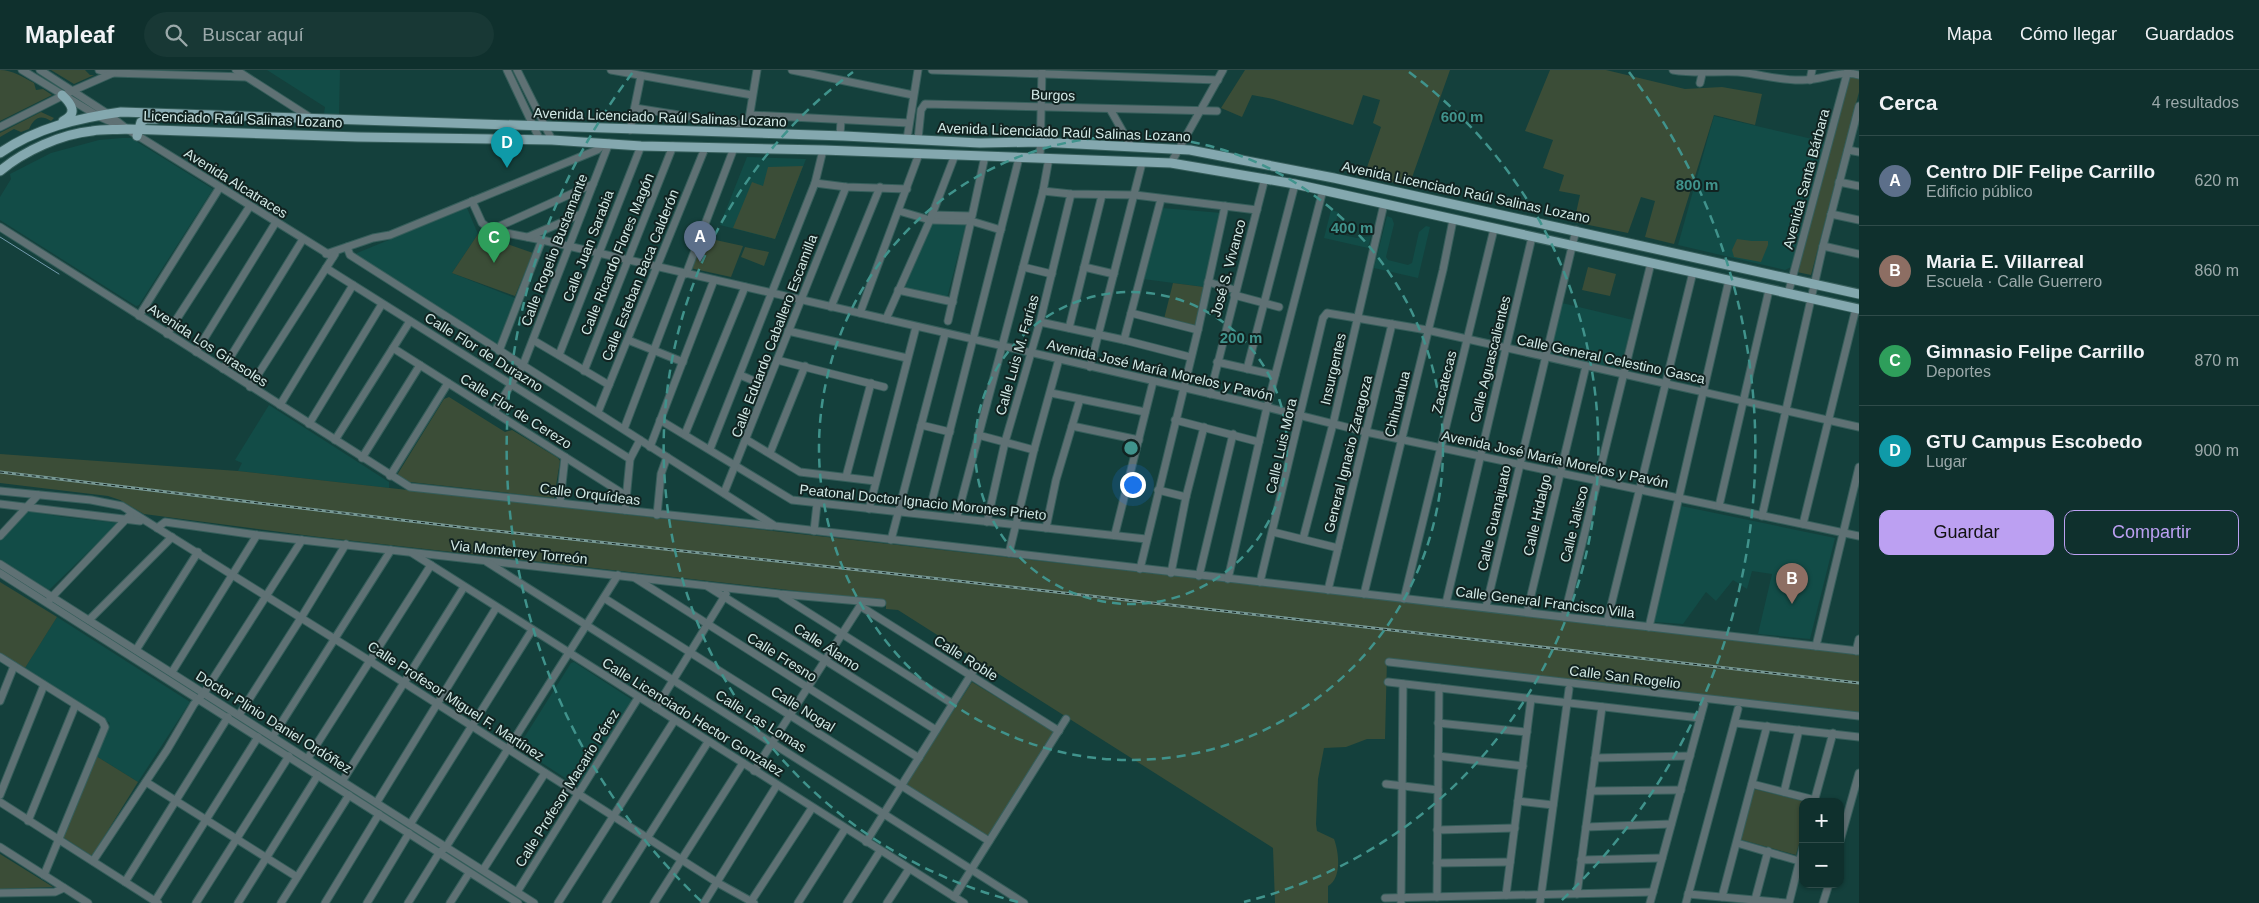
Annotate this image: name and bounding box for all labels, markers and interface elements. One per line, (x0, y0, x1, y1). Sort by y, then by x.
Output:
search box (144, 12, 494, 57)
text: Mapleaf (25, 21, 114, 48)
icon: search (162, 21, 190, 49)
text: Buscar aquí (202, 24, 304, 45)
text: Mapa (1947, 24, 1992, 44)
text: Cómo llegar (2020, 24, 2117, 44)
text: Guardados (2145, 24, 2234, 44)
street label: Burgos (1031, 86, 1075, 104)
text: Cerca (1879, 91, 1937, 114)
text: 4 resultados (2152, 94, 2239, 111)
street label: Avenida Licenciado Raúl Salinas Lozano (533, 105, 787, 129)
street label: Avenida Santa Bárbara (1780, 107, 1832, 251)
street label: Licenciado Raúl Salinas Lozano (143, 108, 343, 130)
text: 600 m (1441, 108, 1483, 125)
street label: Avenida Licenciado Raúl Salinas Lozano (937, 120, 1191, 144)
pin: D (491, 127, 523, 168)
street label: Avenida Alcatraces (181, 145, 291, 221)
street label: Avenida Licenciado Raúl Salinas Lozano (1340, 158, 1592, 226)
text: Centro DIF Felipe Carrillo (1926, 161, 2155, 182)
street label: Calle Rogelio Bustamante (518, 171, 591, 328)
street label: Calle Ricardo Flores Magón (577, 171, 657, 337)
text: A (1889, 172, 1901, 189)
text: 620 m (2195, 172, 2239, 189)
text: 800 m (1676, 176, 1718, 193)
text: Edificio público (1926, 183, 2033, 200)
street label: Calle Esteban Baca Calderón (598, 187, 682, 363)
street label: Calle Juan Sarabia (559, 188, 617, 304)
street label: José S. Vivanco (1207, 217, 1249, 318)
text: 400 m (1331, 219, 1373, 236)
pin: A (684, 221, 716, 262)
pin: C (478, 222, 510, 263)
street label: Calle Eduardo Caballero Escamilla (728, 232, 820, 440)
text: Maria E. Villarreal (1926, 251, 2084, 272)
text: B (1889, 262, 1901, 279)
text: 860 m (2195, 262, 2239, 279)
text: Escuela · Calle Guerrero (1926, 273, 2102, 290)
street label: Calle Luis M. Farías (992, 293, 1042, 417)
street label: Calle Aguascalientes (1467, 294, 1513, 424)
street label: Avenida Los Girasoles (145, 300, 271, 390)
street label: Calle Flor de Durazno (422, 309, 546, 395)
text: 200 m (1220, 329, 1262, 346)
street label: Calle General Celestino Gasca (1515, 331, 1707, 387)
street label: Insurgentes (1317, 332, 1349, 406)
street label: Avenida José María Morelos y Pavón (1045, 336, 1275, 404)
text: Gimnasio Felipe Carrillo (1926, 341, 2145, 362)
street label: Zacatecas (1428, 349, 1460, 415)
text: C (1889, 352, 1901, 369)
text: 870 m (2195, 352, 2239, 369)
text: Deportes (1926, 363, 1991, 380)
street label: Chihuahua (1381, 369, 1413, 439)
street label: Calle Flor de Cerezo (457, 370, 575, 452)
street label: General Ignacio Zaragoza (1321, 373, 1375, 534)
street label: Calle Luis Mora (1262, 397, 1300, 495)
street label: Avenida José María Morelos y Pavón (1440, 427, 1670, 491)
text: GTU Campus Escobedo (1926, 431, 2142, 452)
centre of rings (1122, 439, 1140, 457)
text: D (1889, 442, 1901, 459)
text: 900 m (2195, 442, 2239, 459)
text: Lugar (1926, 453, 1967, 470)
street label: Calle Guanajuato (1474, 463, 1514, 573)
your location (1120, 472, 1146, 498)
street label: Calle Hidalgo (1520, 472, 1554, 557)
street label: Calle Orquídeas (539, 480, 641, 508)
street label: Peatonal Doctor Ignacio Morones Prieto (799, 481, 1047, 523)
street label: Calle Jalisco (1557, 484, 1591, 564)
button: Guardar (1879, 510, 2054, 555)
button: Compartir (2064, 510, 2239, 555)
street label: Via Monterrey Torreón (450, 537, 588, 567)
pin: B (1776, 563, 1808, 604)
street label: Calle General Francisco Villa (1455, 583, 1636, 621)
street label: Calle Álamo (791, 620, 863, 674)
street label: Calle Fresno (744, 629, 820, 685)
street label: Calle Roble (931, 632, 1001, 684)
street label: Calle Profesor Miguel F. Martínez (365, 638, 547, 764)
street label: Calle Licenciado Hector Gonzalez (599, 654, 787, 780)
street label: Calle San Rogelio (1568, 662, 1682, 692)
street label: Doctor Plinio Daniel Ordóñez (193, 667, 355, 777)
street label: Calle Nogal (768, 683, 838, 735)
street label: Calle Las Lomas (713, 687, 809, 755)
street label: Calle Profesor Macario Pérez (512, 706, 622, 870)
map controls (1799, 798, 1844, 888)
button: + (1799, 798, 1844, 843)
button: − (1799, 843, 1844, 888)

